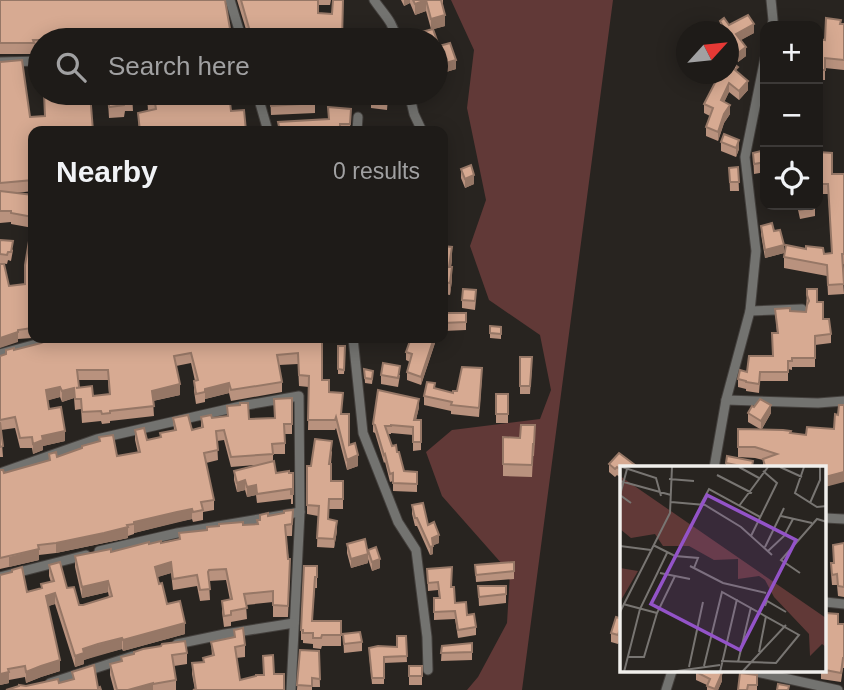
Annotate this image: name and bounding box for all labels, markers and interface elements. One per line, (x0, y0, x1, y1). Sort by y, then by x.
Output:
north arrow (676, 21, 739, 84)
map controls (760, 21, 823, 210)
button: + (760, 21, 823, 84)
search box (28, 28, 448, 105)
icon: search (52, 48, 90, 86)
text: Search here (108, 51, 250, 81)
button: − (760, 84, 823, 147)
button: locate (760, 147, 823, 210)
text: Nearby (56, 155, 158, 188)
text: 0 results (333, 158, 420, 184)
inset map (620, 466, 826, 672)

